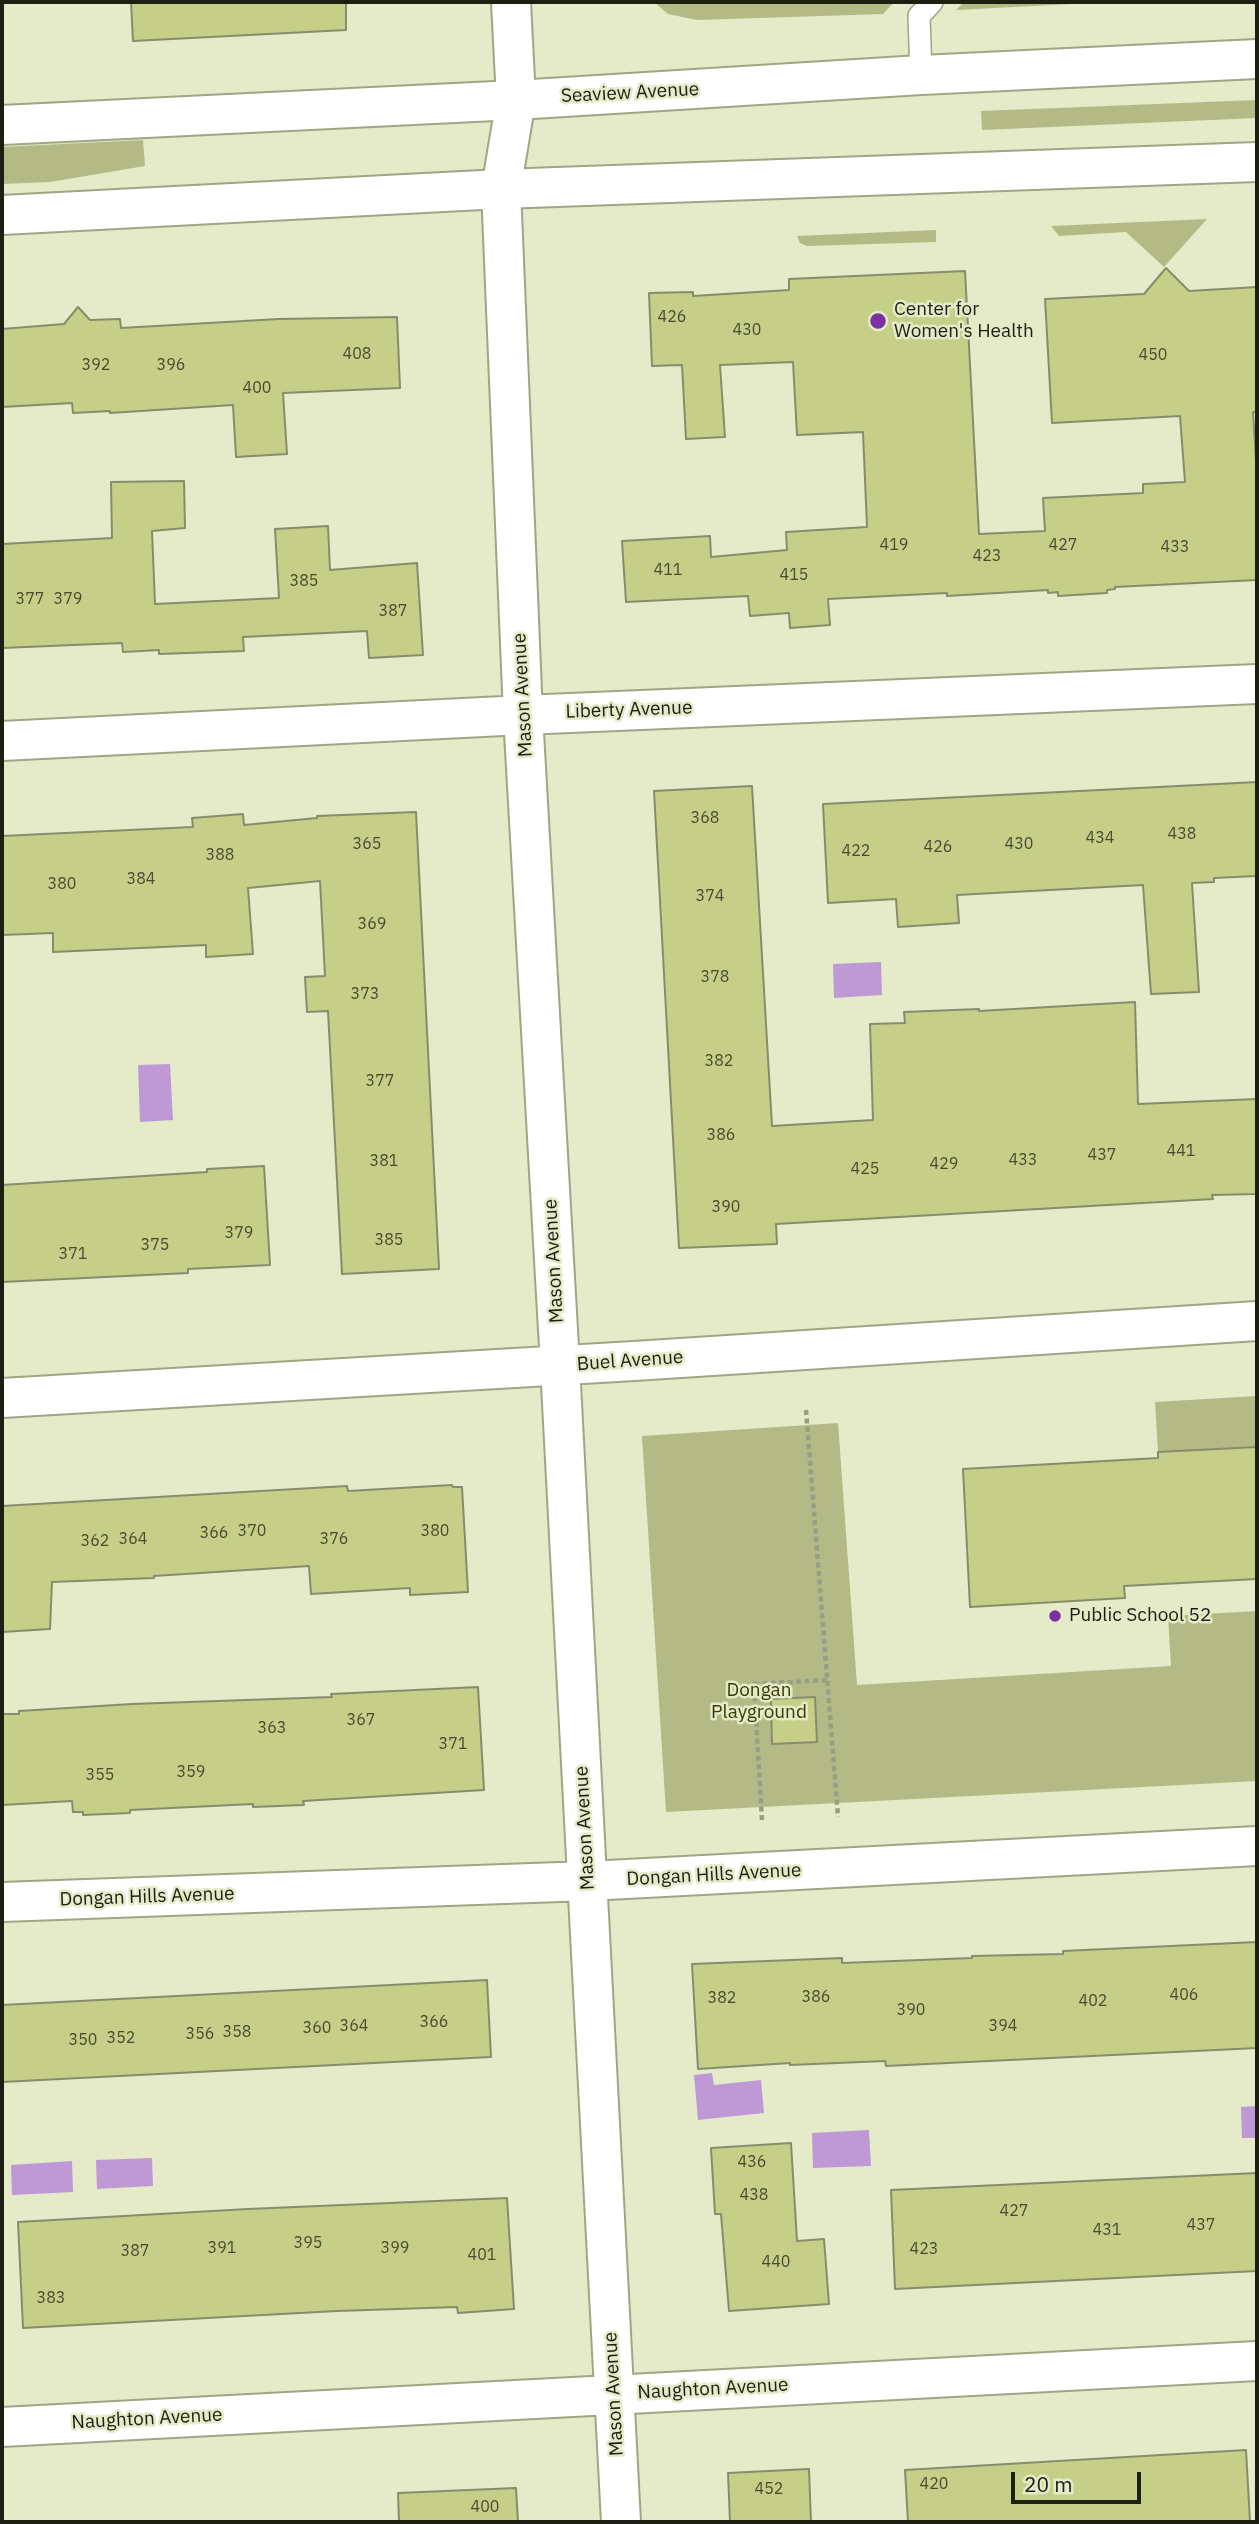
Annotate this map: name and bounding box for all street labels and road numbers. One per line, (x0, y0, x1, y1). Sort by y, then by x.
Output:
street label: Seaview Avenue (560, 78, 700, 108)
street label: Mason Avenue (508, 632, 538, 758)
street label: Liberty Avenue (565, 696, 693, 724)
street label: Mason Avenue (539, 1198, 569, 1324)
street label: Buel Avenue (576, 1346, 684, 1376)
street label: Mason Avenue (570, 1765, 600, 1891)
street label: Dongan Hills Avenue (626, 1859, 802, 1891)
street label: Dongan Hills Avenue (59, 1883, 235, 1911)
street label: Mason Avenue (599, 2331, 629, 2457)
street label: Naughton Avenue (637, 2374, 789, 2404)
street label: Naughton Avenue (71, 2404, 223, 2434)

